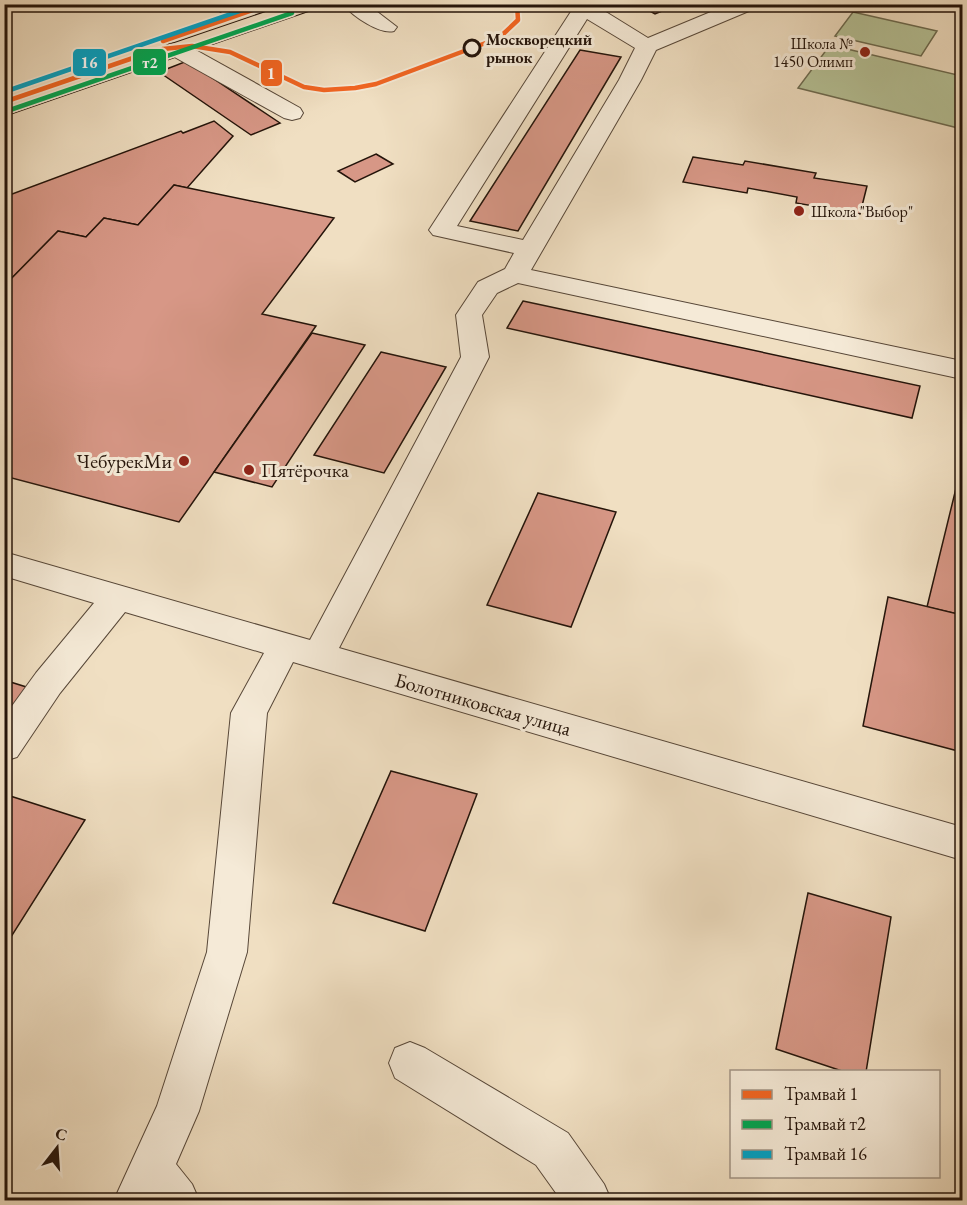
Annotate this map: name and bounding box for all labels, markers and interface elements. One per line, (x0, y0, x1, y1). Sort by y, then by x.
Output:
place label: Москворецкий рынок (486, 29, 593, 68)
place label: Школа № 1450 Олимп (773, 33, 853, 72)
marker: Москворецкий рынок (463, 39, 481, 57)
marker: Школа № 1450 Олимп (858, 45, 872, 59)
line badge: 16 (72, 48, 107, 77)
line badge: т2 (132, 48, 167, 76)
text: 16 (81, 52, 98, 73)
text: т2 (142, 52, 158, 73)
line badge: 1 (260, 59, 283, 87)
text: 1 (267, 63, 275, 84)
place label: Школа "Выбор" (811, 201, 913, 222)
marker: Школа "Выбор" (792, 204, 806, 218)
place label: ЧебурекМи (77, 448, 172, 474)
marker: ЧебурекМи (177, 454, 191, 468)
place label: Пятёрочка (261, 457, 349, 483)
marker: Пятёрочка (242, 463, 256, 477)
street label: Болотниковская улица (392, 666, 574, 742)
legend (730, 1070, 940, 1178)
text: Трамвай 1 (784, 1082, 858, 1105)
text: Трамвай т2 (784, 1112, 866, 1135)
north arrow (27, 1118, 87, 1178)
text: С (53, 1122, 70, 1146)
text: Трамвай 16 (784, 1142, 867, 1165)

